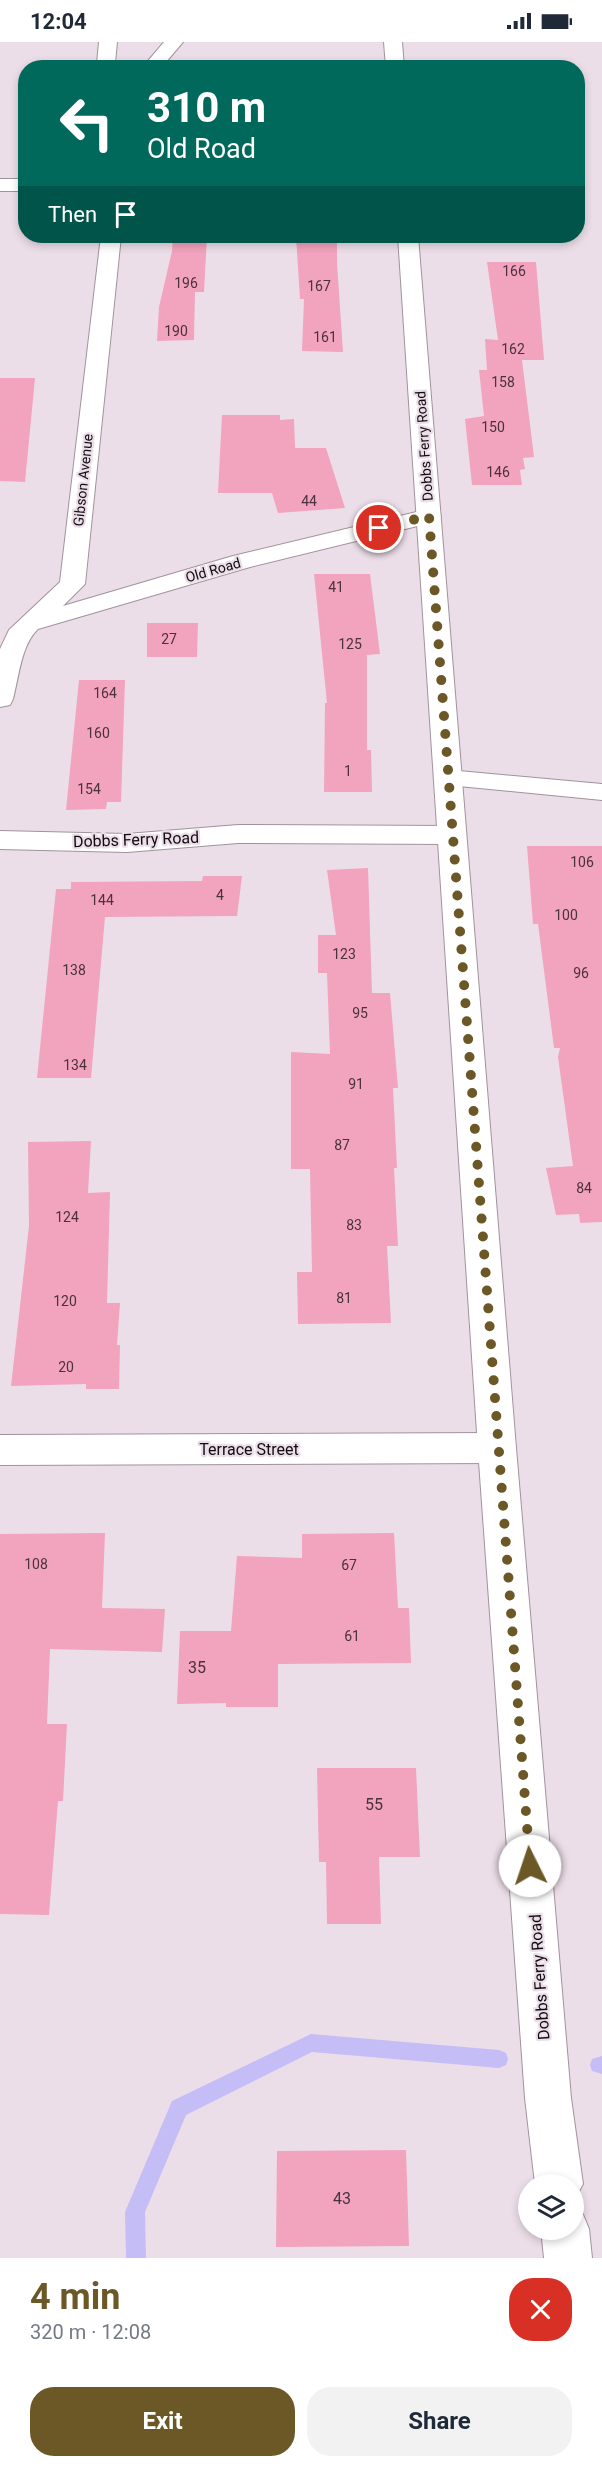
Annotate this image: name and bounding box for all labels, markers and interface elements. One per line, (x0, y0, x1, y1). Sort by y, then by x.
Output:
text: 12:04 (30, 9, 87, 34)
text: 310 m (147, 83, 266, 132)
icon: left (48, 84, 126, 162)
text: Old Road (147, 133, 256, 165)
icon: arrive (109, 198, 142, 231)
text: Then (48, 202, 97, 227)
house number: 166 (502, 263, 526, 279)
house number: 196 (174, 275, 198, 291)
house number: 167 (307, 278, 331, 294)
house number: 190 (164, 323, 188, 339)
house number: 161 (313, 329, 337, 345)
house number: 162 (501, 341, 525, 357)
house number: 158 (491, 374, 515, 390)
street label: Dobbs Ferry Road (412, 390, 436, 502)
house number: 150 (481, 419, 505, 435)
street label: Gibson Avenue (70, 433, 96, 527)
house number: 146 (486, 464, 510, 480)
house number: 44 (301, 493, 317, 509)
pin (353, 502, 404, 553)
icon: arrive (362, 511, 395, 544)
street label: Old Road (184, 555, 242, 585)
house number: 41 (328, 579, 344, 595)
house number: 27 (161, 631, 177, 647)
house number: 125 (338, 636, 362, 652)
house number: 164 (93, 685, 117, 701)
house number: 160 (86, 725, 110, 741)
house number: 1 (344, 763, 352, 779)
house number: 154 (77, 781, 101, 797)
street label: Dobbs Ferry Road (73, 828, 199, 851)
house number: 106 (570, 854, 594, 870)
house number: 4 (216, 887, 224, 903)
house number: 144 (90, 892, 114, 908)
house number: 100 (554, 907, 578, 923)
house number: 123 (332, 946, 356, 962)
house number: 138 (62, 962, 86, 978)
house number: 96 (573, 965, 589, 981)
house number: 95 (352, 1005, 368, 1021)
house number: 134 (63, 1057, 87, 1073)
house number: 91 (348, 1076, 364, 1092)
house number: 87 (334, 1137, 350, 1153)
house number: 84 (576, 1180, 592, 1196)
house number: 124 (55, 1209, 79, 1225)
house number: 83 (346, 1217, 362, 1233)
house number: 81 (336, 1290, 352, 1306)
house number: 120 (53, 1293, 77, 1309)
house number: 20 (58, 1359, 74, 1375)
street label: Terrace Street (199, 1440, 299, 1459)
house number: 108 (24, 1556, 48, 1572)
house number: 67 (341, 1557, 357, 1573)
house number: 61 (344, 1628, 360, 1644)
house number: 35 (188, 1658, 206, 1677)
house number: 55 (365, 1795, 383, 1814)
position arrow (498, 1834, 562, 1898)
street label: Dobbs Ferry Road (526, 1913, 553, 2041)
map controls (518, 2174, 584, 2240)
button: layers (518, 2174, 584, 2240)
house number: 43 (333, 2189, 351, 2208)
text: 4 min (30, 2276, 121, 2318)
button: close (509, 2278, 572, 2341)
text: 320 m · 12:08 (30, 2320, 151, 2344)
button: Exit (30, 2387, 295, 2456)
button: Share (307, 2387, 572, 2456)

